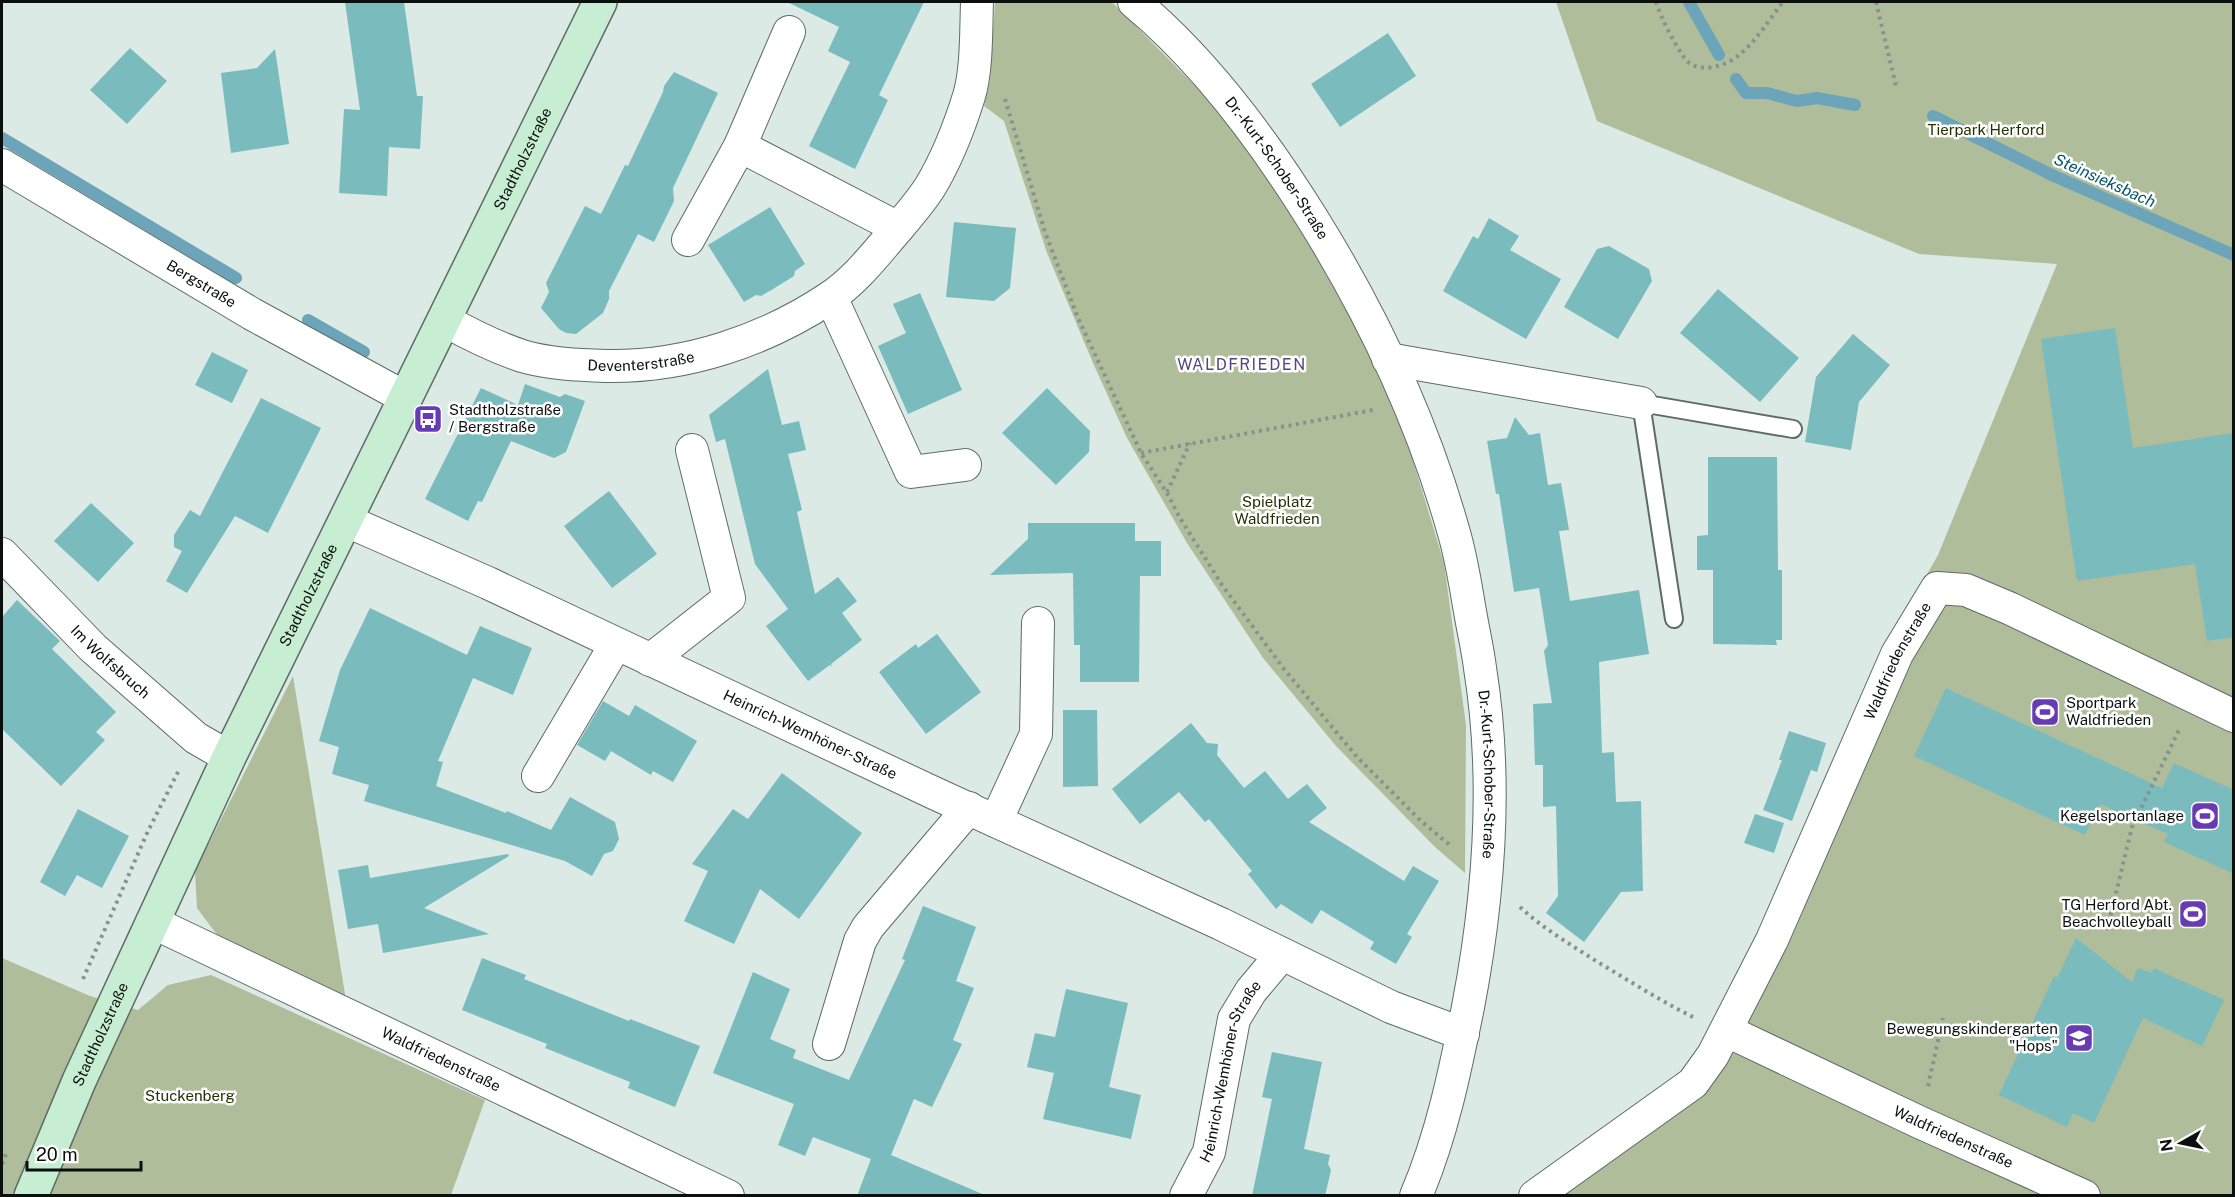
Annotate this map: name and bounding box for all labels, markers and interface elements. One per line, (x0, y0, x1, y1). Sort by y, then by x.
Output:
street label: Dr.-Kurt-Schober-Straße (1222, 93, 1332, 242)
street label: Stadtholzstraße (490, 105, 555, 213)
park label: Tierpark Herford (1928, 121, 2044, 138)
water label: Steinsieksbach (2051, 150, 2159, 211)
street label: Bergstraße (164, 256, 239, 311)
street label: Deventerstraße (587, 348, 696, 374)
district label: WALDFRIEDEN (1177, 355, 1307, 374)
place label: Stadtholzstraße / Bergstraße (449, 401, 561, 435)
bus stop icon: Stadtholzstraße / Bergstraße (412, 403, 444, 435)
park label: Spielplatz Waldfrieden (1234, 493, 1320, 527)
street label: Stadtholzstraße (276, 541, 340, 649)
street label: Waldfriedenstraße (1860, 599, 1934, 722)
street label: Im Wolfsbruch (68, 622, 153, 702)
street label: Heinrich-Wemhöner-Straße (721, 686, 900, 782)
street label: Dr.-Kurt-Schober-Straße (1475, 689, 1499, 859)
place label: Sportpark Waldfrieden (2066, 694, 2151, 728)
sports icon: Sportpark Waldfrieden (2029, 696, 2061, 728)
sports icon: Kegelsportanlage (2189, 800, 2221, 832)
place label: Kegelsportanlage (2060, 807, 2184, 824)
place label: TG Herford Abt. Beachvolleyball (2062, 896, 2172, 930)
sports icon: TG Herford Abt. Beachvolleyball (2177, 898, 2209, 930)
street label: Heinrich-Wemhöner-Straße (1196, 977, 1264, 1165)
street label: Stadtholzstraße (69, 980, 131, 1089)
place label: Bewegungskindergarten "Hops" (1886, 1020, 2058, 1054)
school or university icon: Bewegungskindergarten "Hops" (2063, 1022, 2095, 1054)
street label: Waldfriedenstraße (379, 1023, 503, 1095)
park label: Stuckenberg (145, 1087, 235, 1104)
street label: Waldfriedenstraße (1891, 1102, 2016, 1171)
north arrow (2151, 1113, 2211, 1173)
scale bar (27, 1134, 141, 1172)
text: N (2156, 1138, 2177, 1153)
text: 20 m (36, 1144, 78, 1165)

